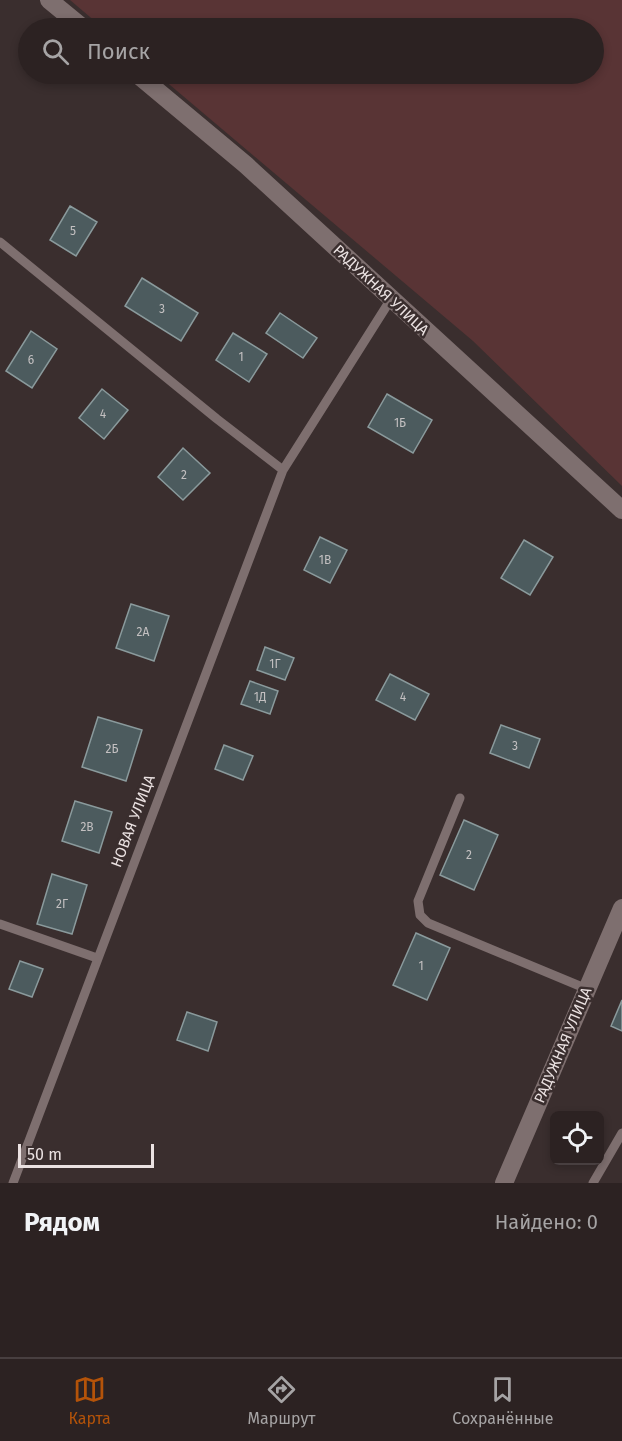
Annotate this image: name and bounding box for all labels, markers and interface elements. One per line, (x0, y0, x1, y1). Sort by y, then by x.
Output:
search box (18, 18, 604, 84)
icon: search (39, 35, 72, 68)
text: Поиск (87, 38, 150, 65)
house number: 5 (70, 224, 76, 238)
street label: РАДУЖНАЯ УЛИЦА (329, 241, 433, 339)
house number: 3 (159, 302, 165, 316)
house number: 1 (238, 350, 244, 364)
house number: 6 (28, 353, 34, 367)
house number: 4 (100, 407, 107, 421)
house number: 1Б (394, 416, 406, 430)
house number: 2 (181, 468, 187, 482)
house number: 1В (319, 553, 331, 567)
house number: 2А (137, 625, 150, 639)
house number: 1Г (269, 657, 281, 671)
house number: 1Д (254, 690, 266, 704)
house number: 4 (400, 690, 407, 704)
house number: 3 (512, 739, 518, 753)
house number: 2Б (106, 742, 118, 756)
street label: НОВАЯ УЛИЦА (107, 772, 159, 870)
house number: 2В (80, 820, 94, 834)
house number: 2 (466, 848, 472, 862)
house number: 2Г (56, 897, 68, 911)
house number: 1 (418, 959, 424, 973)
street label: РАДУЖНАЯ УЛИЦА (530, 984, 596, 1106)
map controls (550, 1111, 604, 1165)
button: locate (550, 1111, 604, 1165)
scale bar (18, 1141, 154, 1168)
text: 50 m (27, 1145, 62, 1164)
text: Рядом (24, 1207, 100, 1238)
text: Найдено: 0 (495, 1210, 598, 1234)
tab: Карта (68, 1373, 111, 1428)
tab: Маршрут (248, 1373, 316, 1428)
tab: Сохранённые (452, 1373, 554, 1428)

